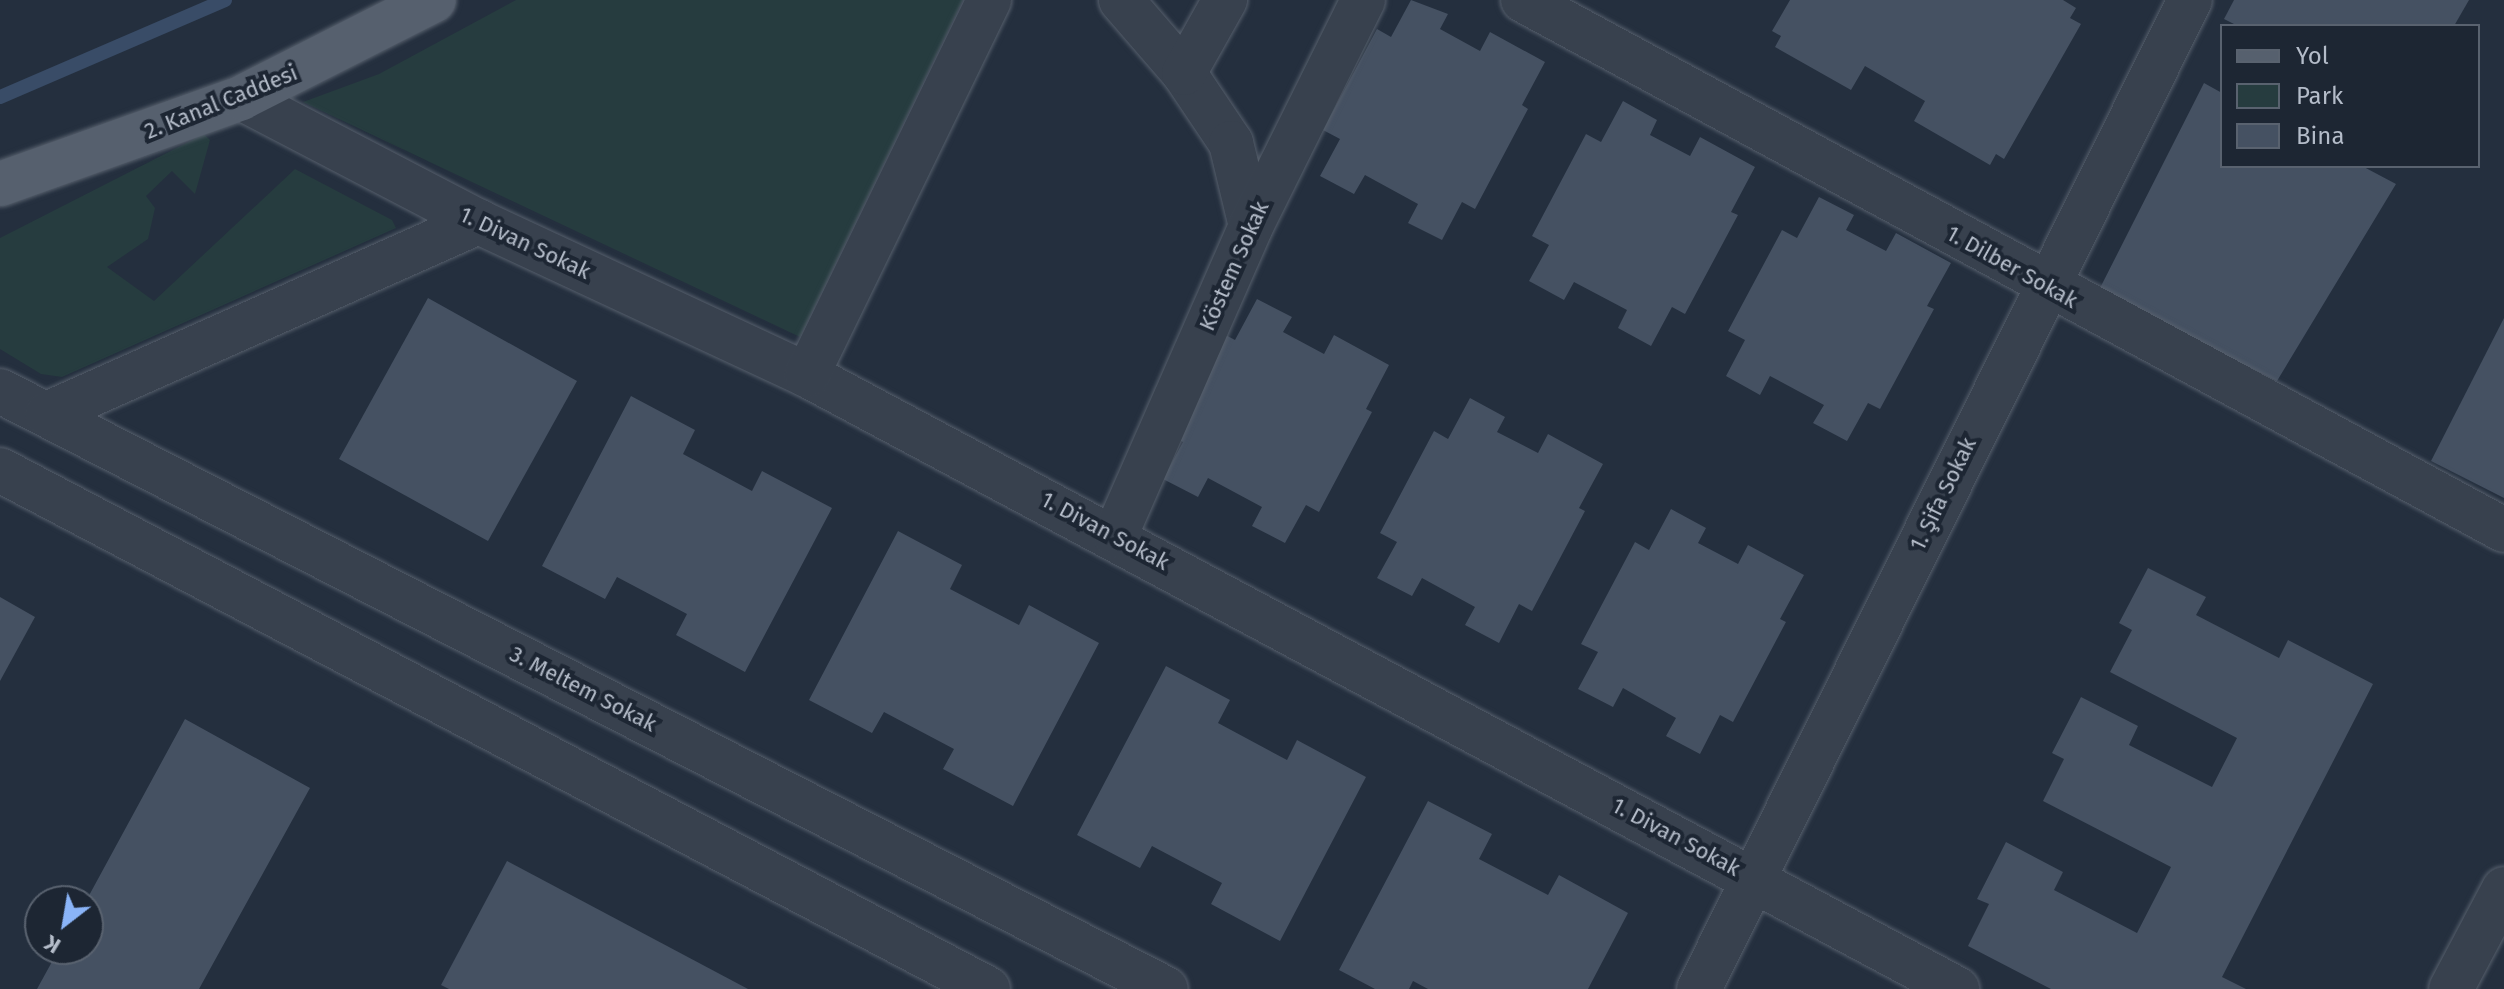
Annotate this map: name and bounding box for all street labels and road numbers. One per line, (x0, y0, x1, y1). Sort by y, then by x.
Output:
street label: 2. Kanal Caddesi (141, 59, 301, 145)
street label: Köstem Sokak (1194, 197, 1274, 335)
street label: 1. Divan Sokak (455, 201, 595, 285)
street label: 1. Dilber Sokak (1942, 220, 2082, 314)
street label: 1. Şifa Sokak (1904, 433, 1982, 555)
street label: 1. Divan Sokak (1036, 486, 1174, 576)
street label: 3. Meltem Sokak (505, 641, 661, 737)
street label: 1. Divan Sokak (1607, 792, 1745, 882)

